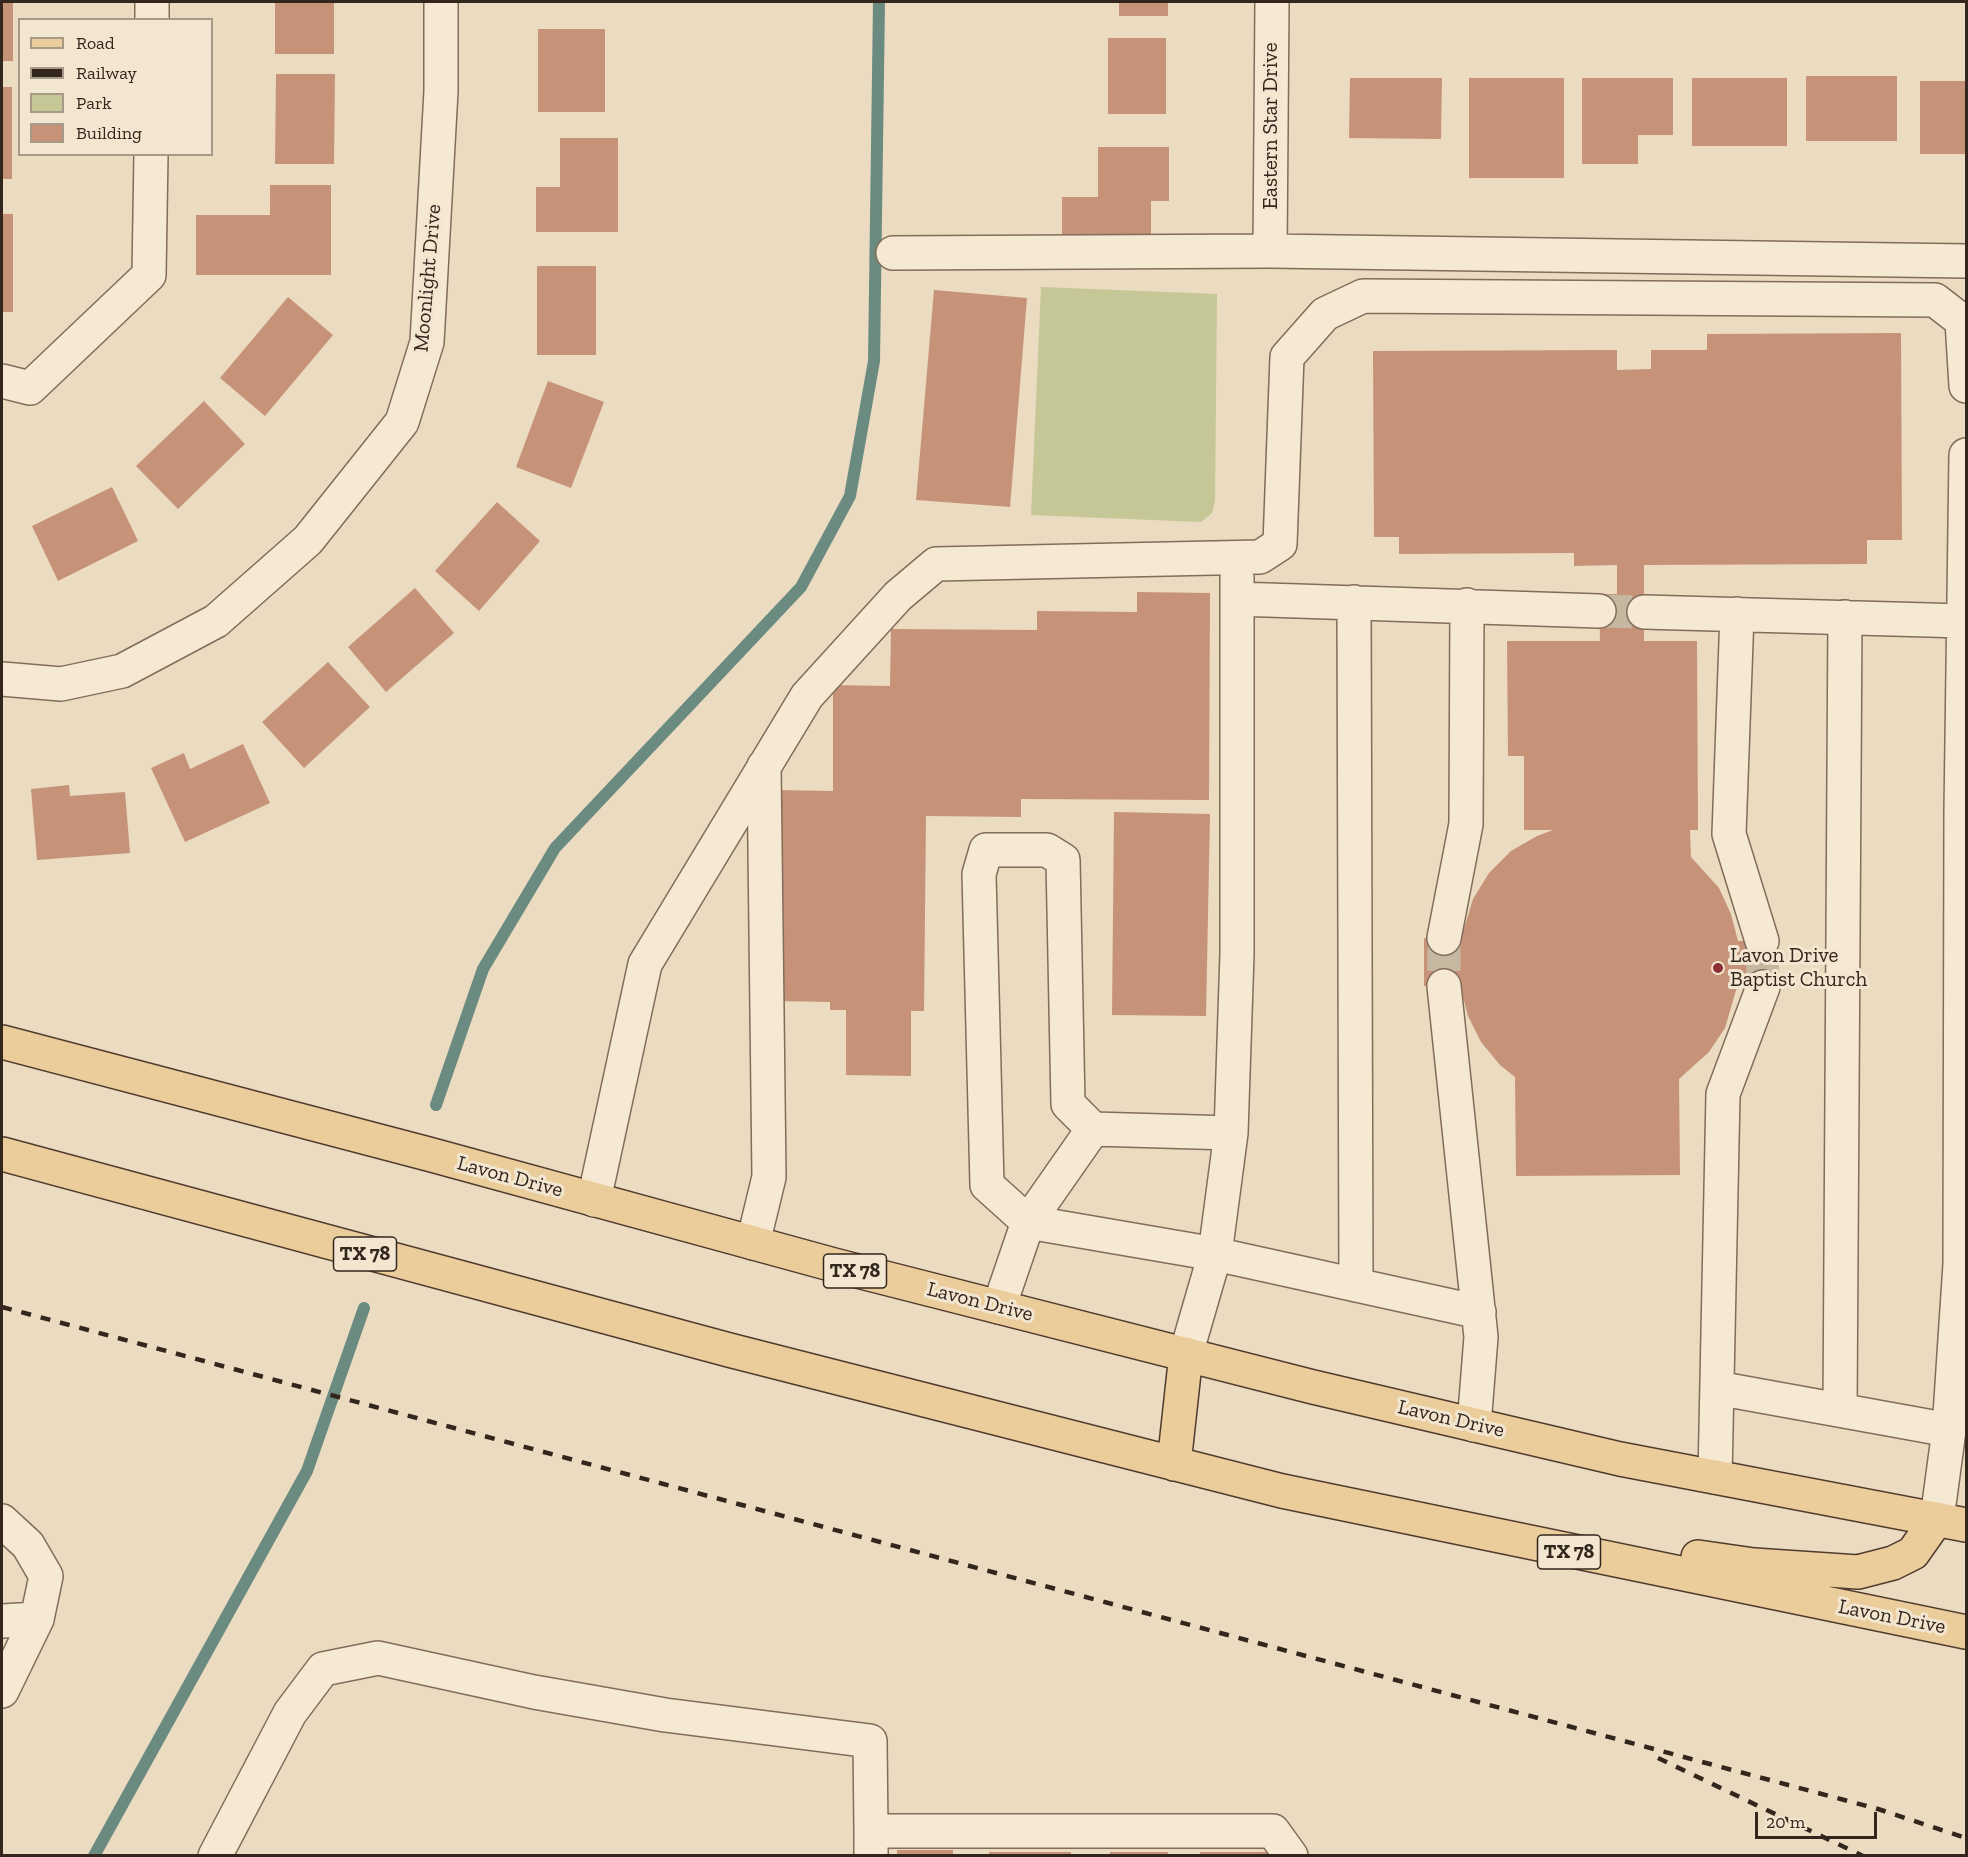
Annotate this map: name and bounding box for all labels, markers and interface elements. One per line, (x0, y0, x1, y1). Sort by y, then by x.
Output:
legend (18, 18, 213, 156)
text: Road (76, 32, 115, 54)
street label: Eastern Star Drive (1258, 42, 1284, 210)
text: Railway (76, 62, 137, 84)
text: Park (76, 92, 112, 114)
text: Building (76, 122, 142, 144)
street label: Moonlight Drive (409, 203, 447, 353)
place label: Lavon Drive Baptist Church (1730, 943, 1867, 993)
marker: Lavon Drive Baptist Church (1711, 961, 1725, 975)
street label: Lavon Drive (454, 1151, 566, 1203)
road number: TX 78 (334, 1237, 397, 1271)
road number: TX 78 (824, 1254, 886, 1288)
street label: Lavon Drive (924, 1277, 1036, 1327)
street label: Lavon Drive (1395, 1395, 1507, 1443)
road number: TX 78 (1538, 1535, 1600, 1569)
street label: Lavon Drive (1836, 1594, 1948, 1640)
scale bar (1758, 1800, 1880, 1838)
text: 20 m (1766, 1811, 1805, 1833)

